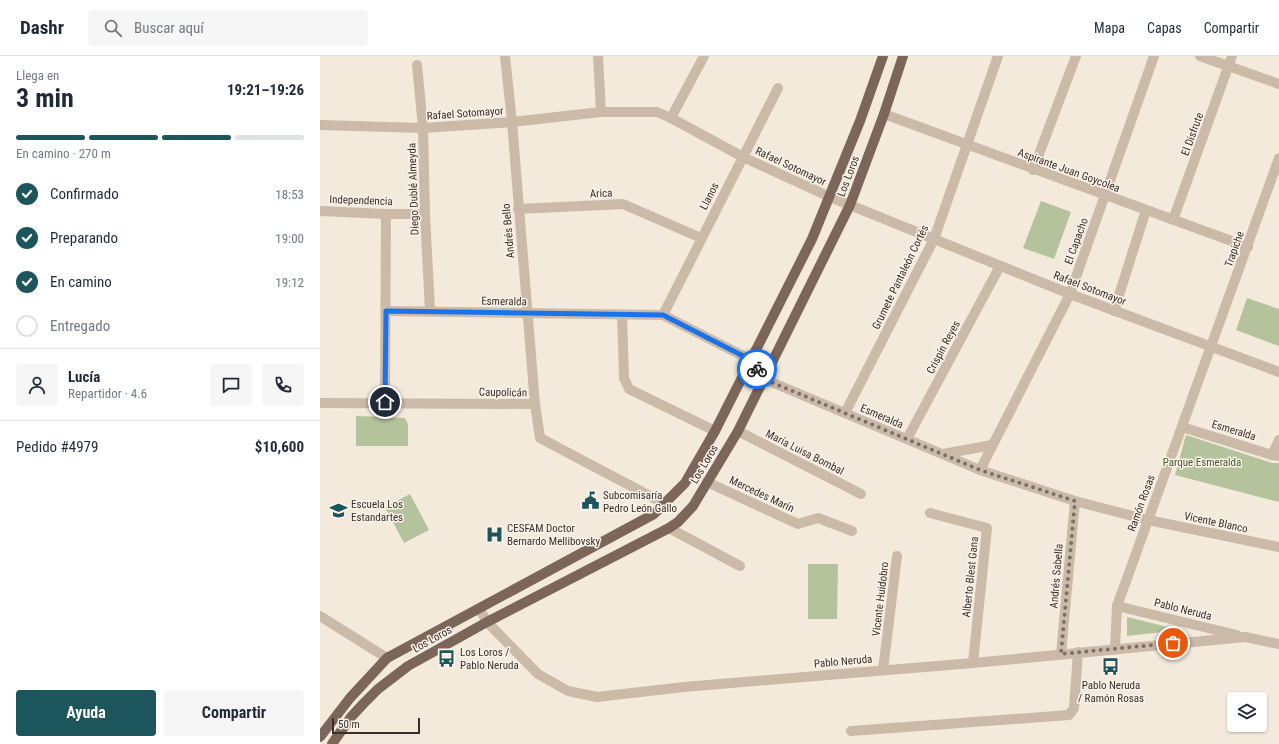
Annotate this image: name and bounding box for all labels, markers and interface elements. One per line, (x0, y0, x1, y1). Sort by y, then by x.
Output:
search box (88, 10, 368, 46)
text: Dashr (20, 16, 64, 39)
icon: search (102, 17, 124, 39)
text: Buscar aquí (134, 19, 204, 37)
text: Mapa (1094, 20, 1125, 36)
text: Capas (1147, 20, 1182, 36)
text: Compartir (1204, 20, 1259, 36)
text: Llega en (16, 68, 59, 83)
text: 19:21–19:26 (227, 81, 304, 99)
text: 3 min (16, 83, 74, 113)
street label: Rafael Sotomayor (426, 104, 504, 123)
street label: El Disfrute (1179, 111, 1206, 157)
street label: Diego Dublé Almeyda (405, 143, 422, 235)
street label: Rafael Sotomayor (753, 144, 829, 189)
text: En camino · 270 m (16, 146, 111, 161)
street label: Aspirante Juan Goycolea (1016, 146, 1122, 195)
street label: Los Loros (835, 154, 862, 199)
street label: Llanos (697, 180, 722, 212)
icon: check (16, 183, 38, 205)
text: Confirmado (50, 185, 119, 203)
street label: Arica (589, 186, 613, 201)
text: 18:53 (275, 187, 304, 202)
street label: Independencia (329, 193, 393, 208)
street label: Andrés Bello (500, 203, 517, 259)
street label: El Capacho (1062, 216, 1091, 266)
street label: Grumete Pantaleón Cortés (869, 223, 931, 332)
icon: check (16, 227, 38, 249)
text: Preparando (50, 229, 118, 247)
street label: Trapiche (1222, 229, 1247, 269)
text: 19:00 (275, 231, 304, 246)
street label: Rafael Sotomayor (1052, 269, 1129, 309)
icon: check (16, 271, 38, 293)
text: En camino (50, 273, 112, 291)
text: 19:12 (275, 275, 304, 290)
street label: Esmeralda (481, 295, 527, 308)
text: Entregado (50, 317, 110, 335)
street label: Crispín Reyes (924, 318, 963, 376)
courier (737, 349, 777, 389)
icon: bike (746, 358, 768, 380)
button: person (16, 364, 58, 406)
button: chat (210, 364, 252, 406)
button: phone (262, 364, 304, 406)
text: Lucía (68, 368, 100, 386)
pin (368, 385, 402, 419)
text: Repartidor · 4.6 (68, 386, 147, 401)
street label: Caupolicán (479, 386, 527, 399)
icon: home (374, 391, 396, 413)
street label: Esmeralda (858, 402, 905, 431)
street label: Esmeralda (1210, 418, 1258, 443)
street label: María Luisa Bombal (764, 427, 846, 478)
text: Pedido #4979 (16, 438, 98, 456)
text: $10,600 (255, 438, 304, 456)
street label: Los Loros (688, 443, 721, 486)
park label: Parque Esmeralda (1163, 456, 1241, 469)
street label: Ramón Rosas (1125, 473, 1158, 533)
street label: Mercedes Marín (727, 474, 796, 515)
place label: Subcomisaría Pedro León Gallo (603, 489, 678, 515)
public building icon: Subcomisaría Pedro León Gallo (580, 491, 600, 511)
place label: Escuela Los Estandartes (351, 498, 403, 524)
school or university icon: Escuela Los Estandartes (328, 500, 348, 520)
street label: Vicente Blanco (1183, 509, 1249, 536)
place label: CESFAM Doctor Bernardo Mellibovsky (507, 522, 600, 548)
hospital icon: CESFAM Doctor Bernardo Mellibovsky (484, 524, 504, 544)
street label: Alberto Blest Gana (960, 536, 981, 618)
street label: Andrés Sabella (1047, 543, 1066, 609)
street label: Vicente Huidobro (869, 561, 892, 637)
street label: Pablo Neruda (1153, 596, 1213, 623)
street label: Los Loros (410, 623, 454, 656)
pin (1156, 626, 1190, 660)
icon: bag (1162, 632, 1184, 654)
place label: Los Loros / Pablo Neruda (460, 646, 519, 672)
bus stop icon: Los Loros / Pablo Neruda (437, 648, 457, 668)
street label: Pablo Neruda (813, 652, 873, 671)
bus stop icon: Pablo Neruda / Ramón Rosas (1101, 657, 1121, 677)
place label: Pablo Neruda / Ramón Rosas (1078, 679, 1144, 705)
button: Ayuda (16, 690, 156, 736)
button: Compartir (164, 690, 304, 736)
map controls (1227, 692, 1267, 732)
button: layers (1227, 692, 1267, 732)
scale bar (332, 716, 420, 735)
text: 50 m (338, 718, 360, 731)

